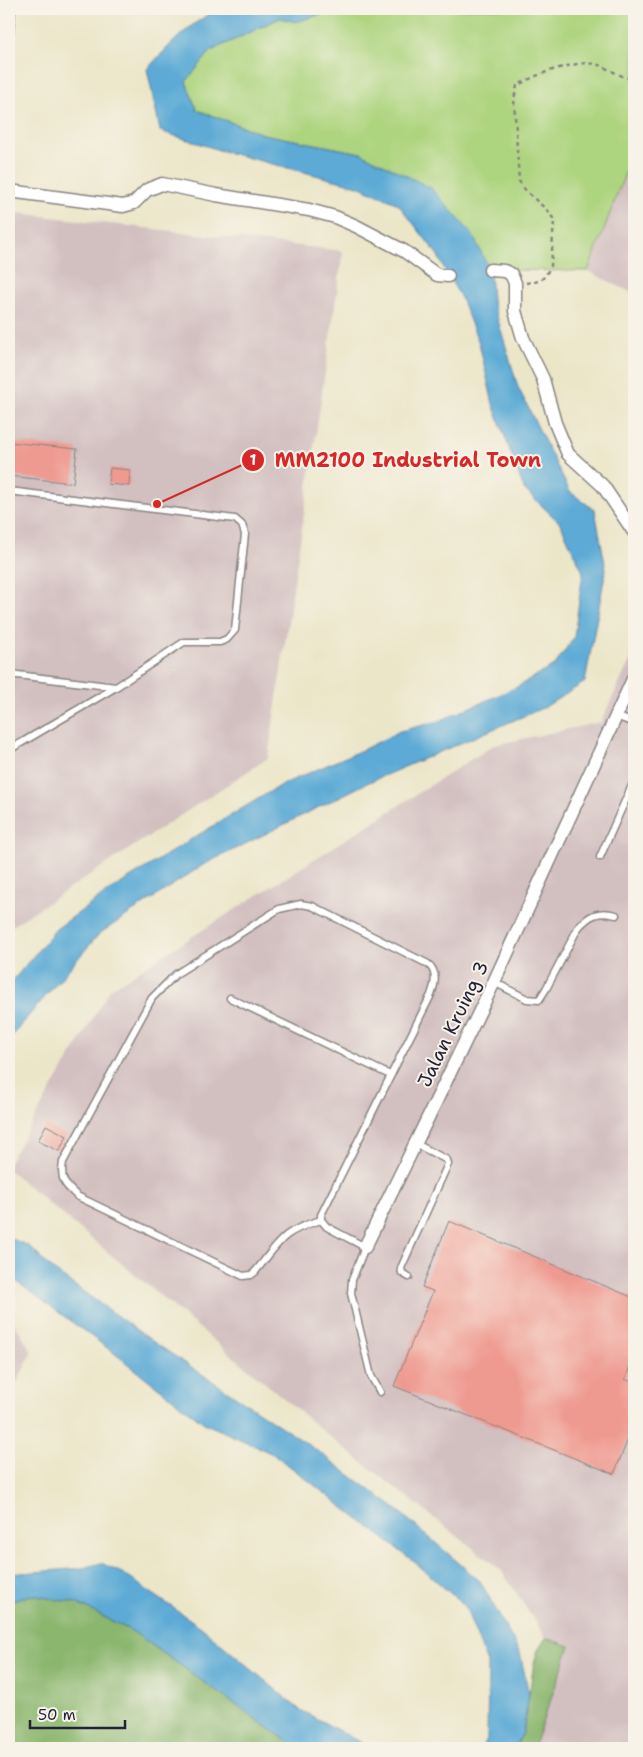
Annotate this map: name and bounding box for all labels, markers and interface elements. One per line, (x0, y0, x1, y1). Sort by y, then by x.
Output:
callout: MM2100 Industrial Town (240, 443, 552, 478)
text: MM2100 Industrial Town (275, 447, 541, 473)
text: 1 (250, 450, 257, 470)
street label: Jalan Kruing 3 (412, 957, 494, 1091)
scale bar (30, 1697, 125, 1729)
text: 50 m (38, 1705, 76, 1725)

